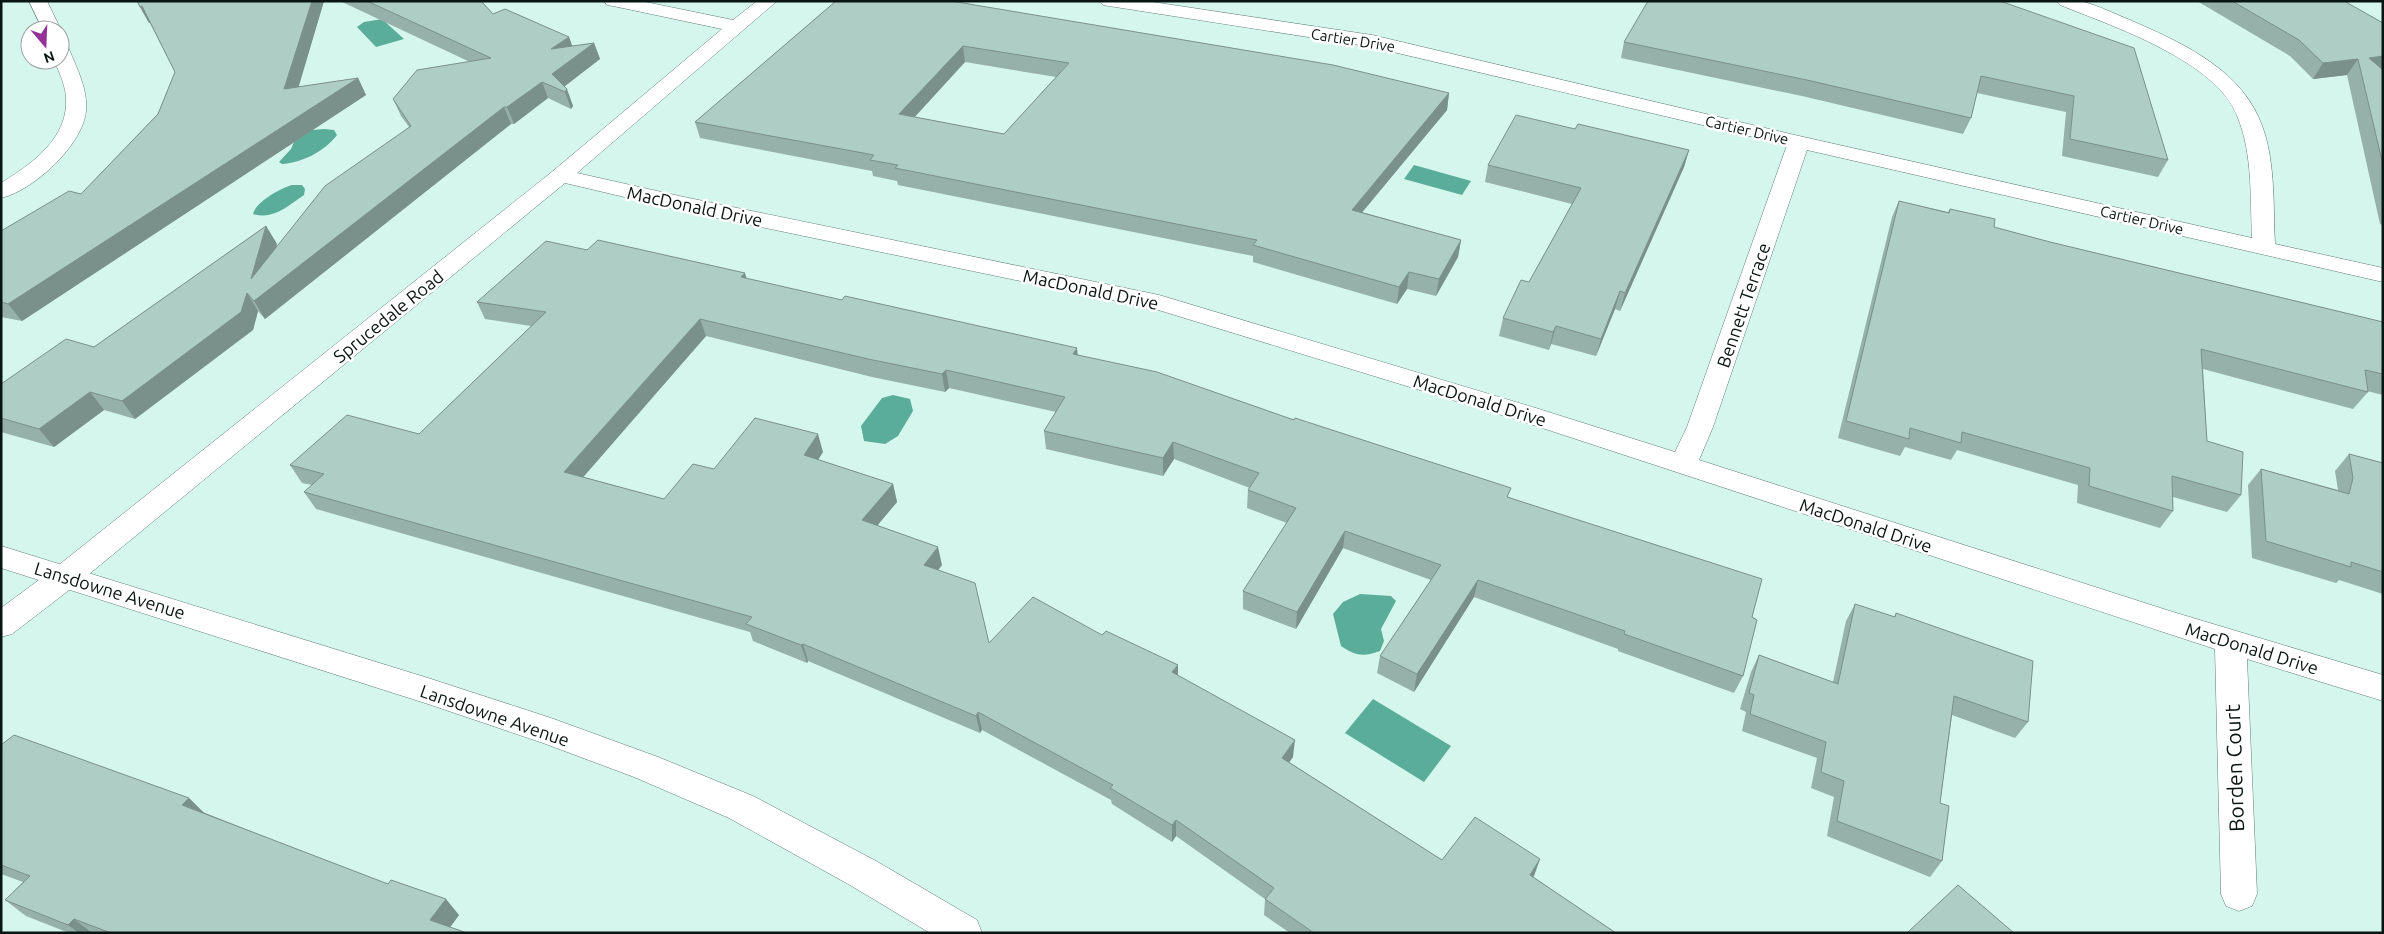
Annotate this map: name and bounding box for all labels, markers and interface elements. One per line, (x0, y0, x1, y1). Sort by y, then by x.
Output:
north arrow (20, 20, 70, 70)
street label: Cartier Drive (1310, 25, 1396, 55)
text: N (42, 48, 57, 67)
street label: Cartier Drive (1704, 112, 1790, 148)
street label: MacDonald Drive (625, 182, 765, 230)
street label: Cartier Drive (2099, 202, 2185, 238)
street label: Bennett Terrace (1712, 240, 1774, 370)
street label: MacDonald Drive (1021, 265, 1161, 313)
street label: Sprucedale Road (329, 266, 447, 366)
street label: MacDonald Drive (1411, 370, 1549, 430)
street label: MacDonald Drive (1797, 494, 1935, 556)
street label: Lansdowne Avenue (32, 558, 188, 622)
street label: MacDonald Drive (2183, 618, 2321, 678)
street label: Lansdowne Avenue (418, 680, 572, 750)
street label: Borden Court (2220, 704, 2248, 832)

